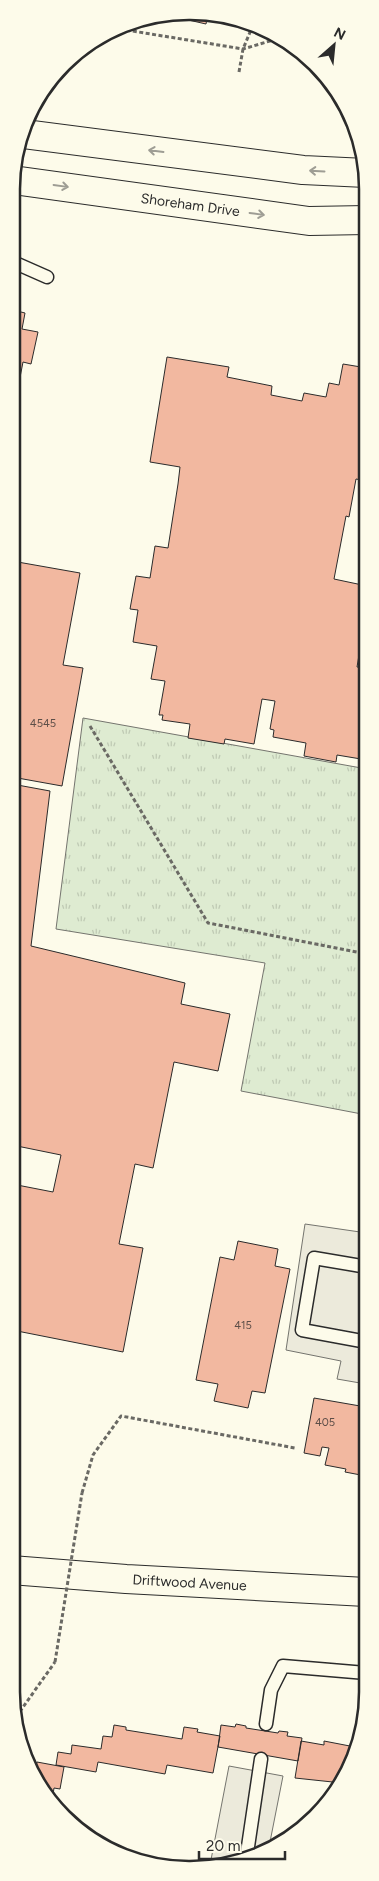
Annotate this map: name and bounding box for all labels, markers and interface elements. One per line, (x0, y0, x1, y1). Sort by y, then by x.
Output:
north arrow (309, 20, 359, 70)
text: N (331, 24, 348, 44)
one-way arrow (149, 146, 165, 156)
one-way arrow (310, 166, 326, 175)
one-way arrow (53, 182, 69, 192)
street label: Shoreham Drive (140, 190, 241, 220)
one-way arrow (248, 209, 264, 219)
house number: 4545 (30, 717, 56, 730)
house number: 415 (234, 1319, 252, 1332)
house number: 405 (315, 1416, 335, 1429)
street label: Driftwood Avenue (132, 1571, 247, 1595)
scale bar (199, 1828, 285, 1860)
text: 20 m (206, 1837, 240, 1855)

